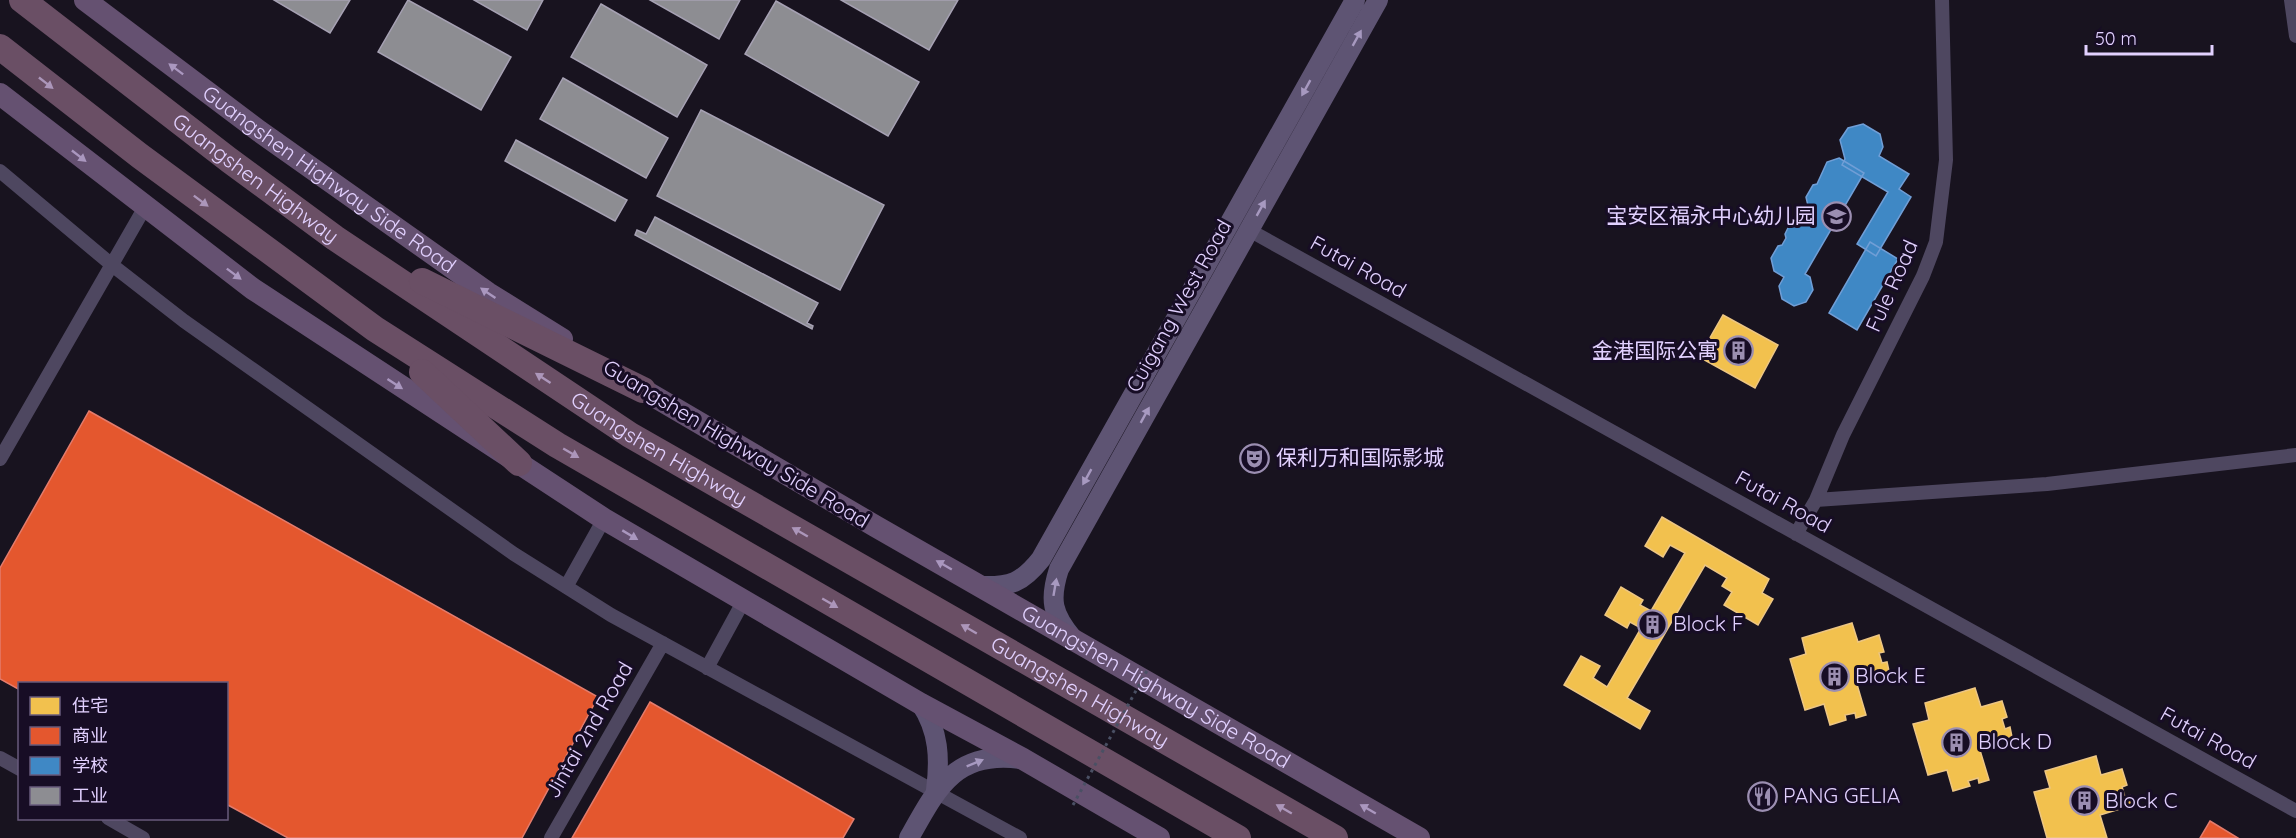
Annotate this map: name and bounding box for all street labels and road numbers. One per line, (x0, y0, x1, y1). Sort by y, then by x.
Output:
street label: Guangshen Highway Side Road (198, 79, 461, 278)
street label: Guangshen Highway (168, 107, 344, 248)
street label: Cuigang West Road (1120, 215, 1236, 396)
street label: Futai Road (1306, 229, 1411, 303)
street label: Fule Road (1859, 236, 1923, 336)
street label: Guangshen Highway Side Road (599, 355, 873, 533)
street label: Guangshen Highway (566, 386, 752, 512)
street label: Futai Road (1731, 464, 1836, 538)
street label: Guangshen Highway Side Road (1018, 600, 1296, 774)
street label: Guangshen Highway (987, 631, 1173, 753)
street label: Jintai 2nd Road (539, 657, 638, 802)
street label: Futai Road (2156, 700, 2261, 774)

